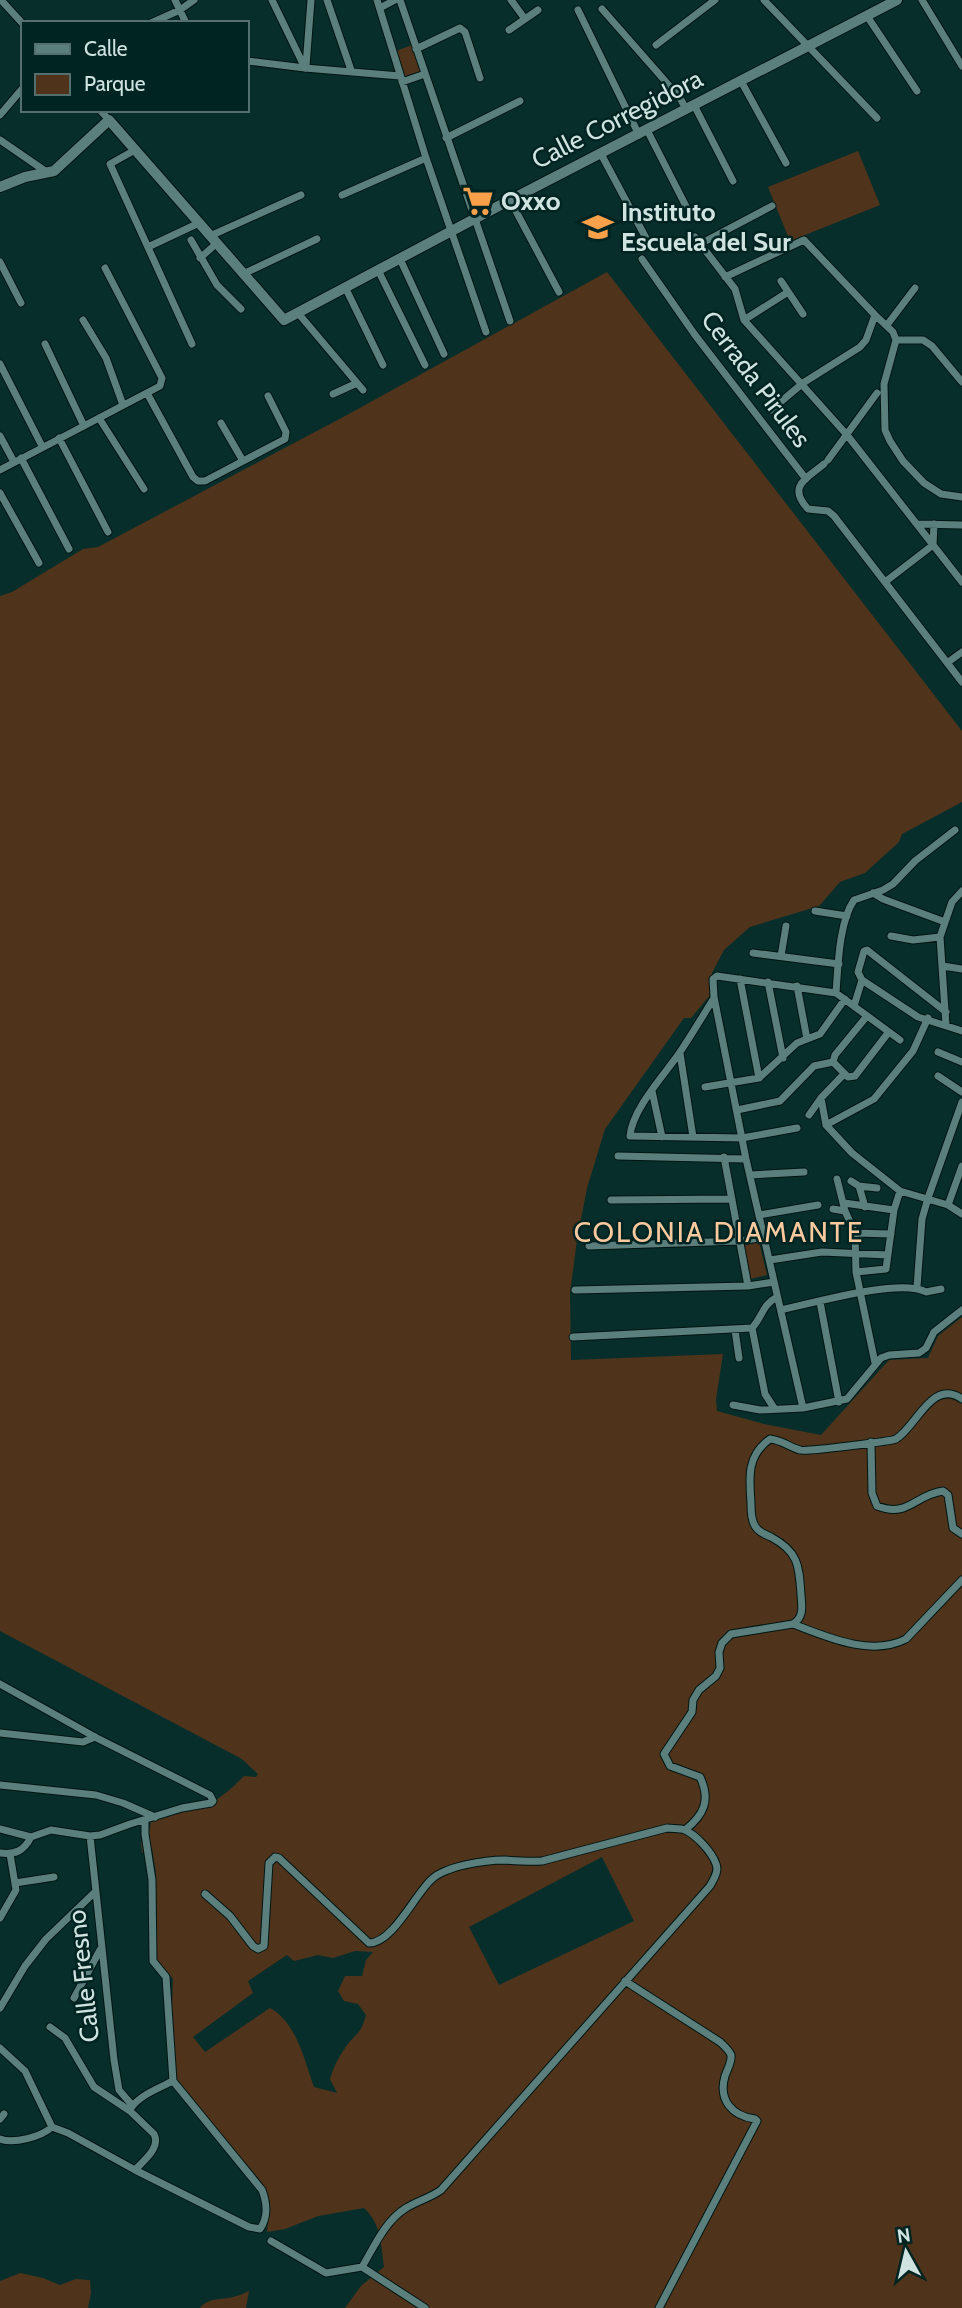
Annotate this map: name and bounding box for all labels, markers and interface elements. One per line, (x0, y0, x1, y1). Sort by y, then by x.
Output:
legend (21, 21, 248, 112)
text: Calle (84, 36, 128, 61)
street label: Calle Corregidora (526, 62, 708, 176)
text: Parque (84, 71, 146, 96)
supermarket icon: Oxxo (461, 184, 495, 218)
place label: Oxxo (501, 185, 561, 217)
place label: Instituto Escuela del Sur (621, 196, 791, 258)
school or university icon: Instituto Escuela del Sur (581, 210, 615, 244)
street label: Cerrada Pirules (694, 304, 818, 454)
district label: COLONIA DIAMANTE (574, 1215, 864, 1249)
street label: Calle Fresno (60, 1908, 106, 2044)
north arrow (871, 2217, 941, 2287)
text: N (895, 2223, 912, 2248)

